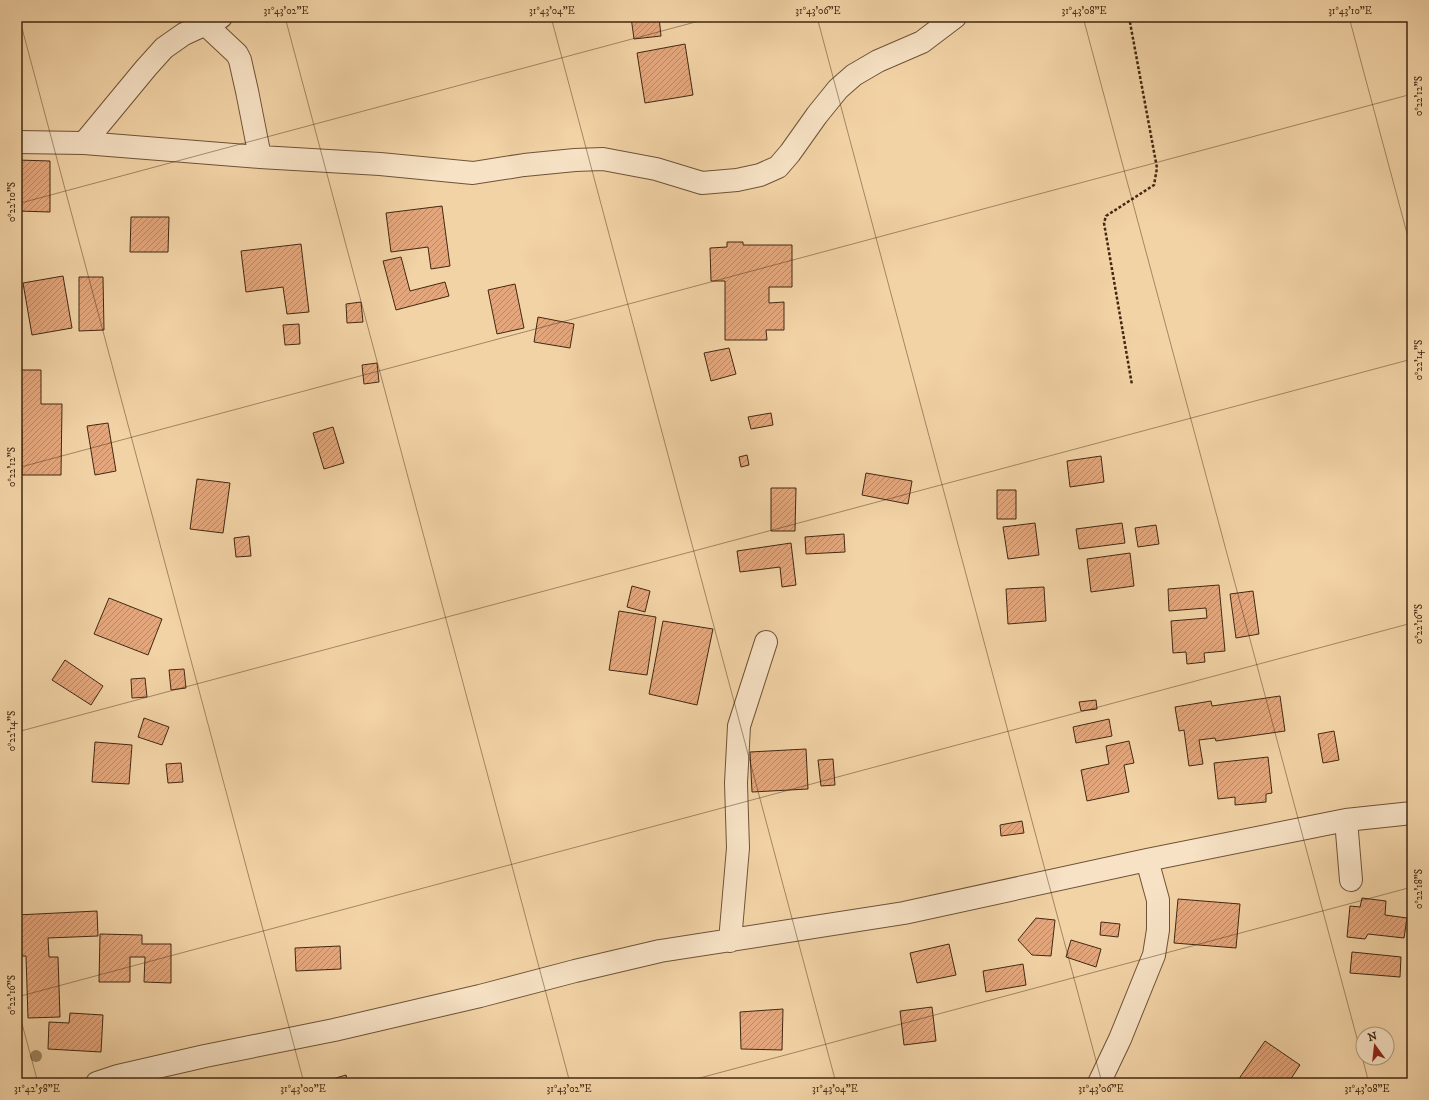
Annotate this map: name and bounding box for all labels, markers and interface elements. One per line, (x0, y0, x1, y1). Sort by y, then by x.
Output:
text: 31°43'02"E (264, 5, 309, 17)
text: 31°43'04"E (529, 5, 575, 17)
text: 31°43'06"E (795, 5, 841, 17)
text: 31°43'08"E (1061, 5, 1107, 17)
text: 31°43'10"E (1328, 5, 1372, 17)
text: 0°22'12"S (1413, 76, 1425, 116)
text: 0°22'10"S (6, 182, 18, 222)
text: 0°22'14"S (1413, 340, 1425, 380)
text: 0°22'12"S (6, 447, 18, 487)
text: 0°22'16"S (1413, 604, 1425, 644)
text: 0°22'14"S (6, 711, 18, 751)
text: 0°22'18"S (1413, 869, 1425, 909)
text: 0°22'16"S (6, 975, 18, 1015)
north arrow (1355, 1026, 1395, 1066)
text: N (1366, 1029, 1379, 1045)
text: 31°42'58"E (14, 1083, 60, 1095)
text: 31°43'00"E (280, 1083, 326, 1095)
text: 31°43'02"E (547, 1083, 592, 1095)
text: 31°43'04"E (812, 1083, 858, 1095)
text: 31°43'06"E (1078, 1083, 1124, 1095)
text: 31°43'08"E (1344, 1083, 1390, 1095)

